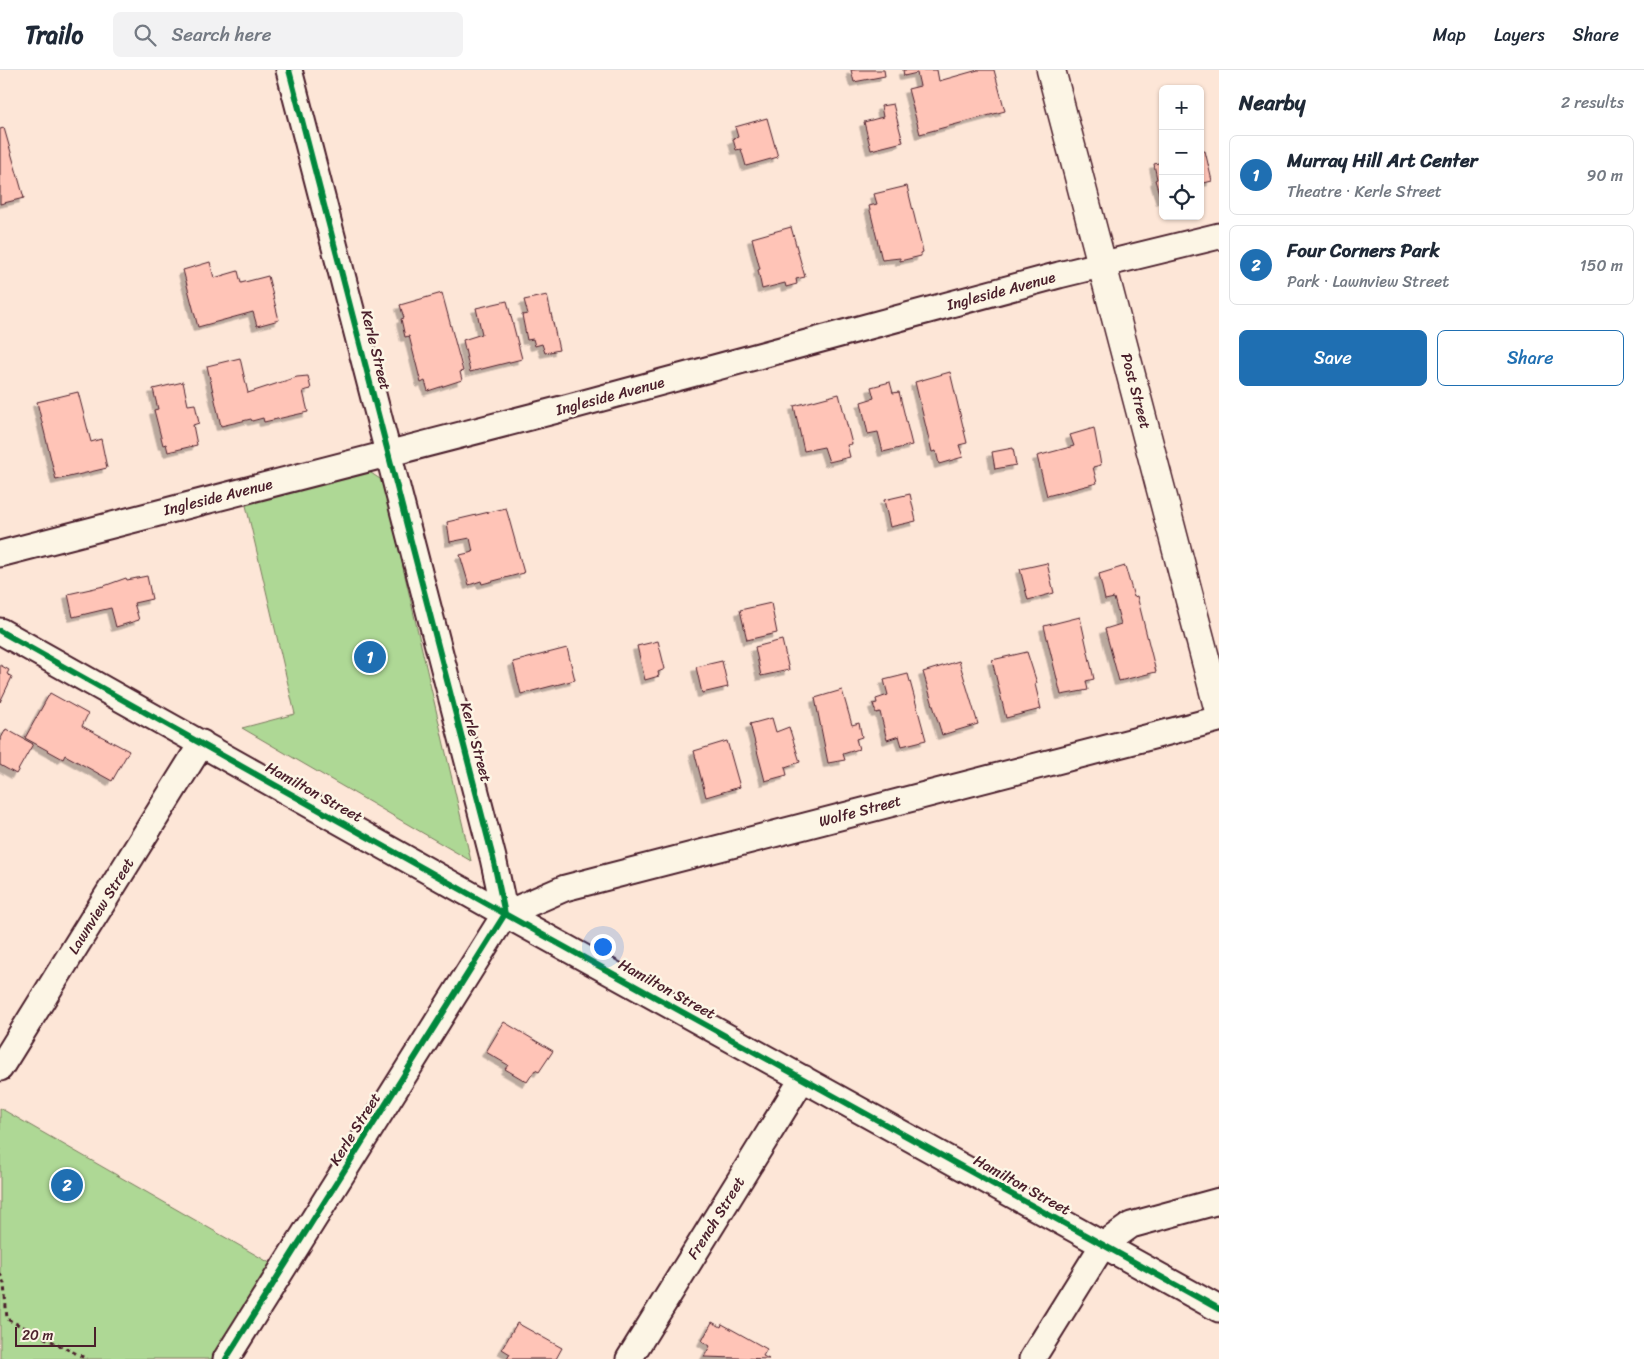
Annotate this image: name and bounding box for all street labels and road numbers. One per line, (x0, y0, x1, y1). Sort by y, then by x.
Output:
street label: Ingleside Avenue (943, 264, 1058, 318)
street label: Kerle Street (353, 307, 399, 393)
street label: Post Street (1113, 350, 1159, 432)
street label: Ingleside Avenue (552, 369, 667, 423)
street label: Ingleside Avenue (160, 471, 275, 523)
street label: Kerle Street (453, 699, 499, 785)
street label: Hamilton Street (261, 755, 368, 830)
street label: Wolfe Street (816, 787, 905, 835)
street label: Lawnview Street (61, 852, 141, 959)
street label: Hamilton Street (614, 952, 721, 1027)
street label: Kerle Street (322, 1087, 388, 1171)
street label: Hamilton Street (969, 1148, 1076, 1223)
street label: French Street (680, 1171, 752, 1265)

